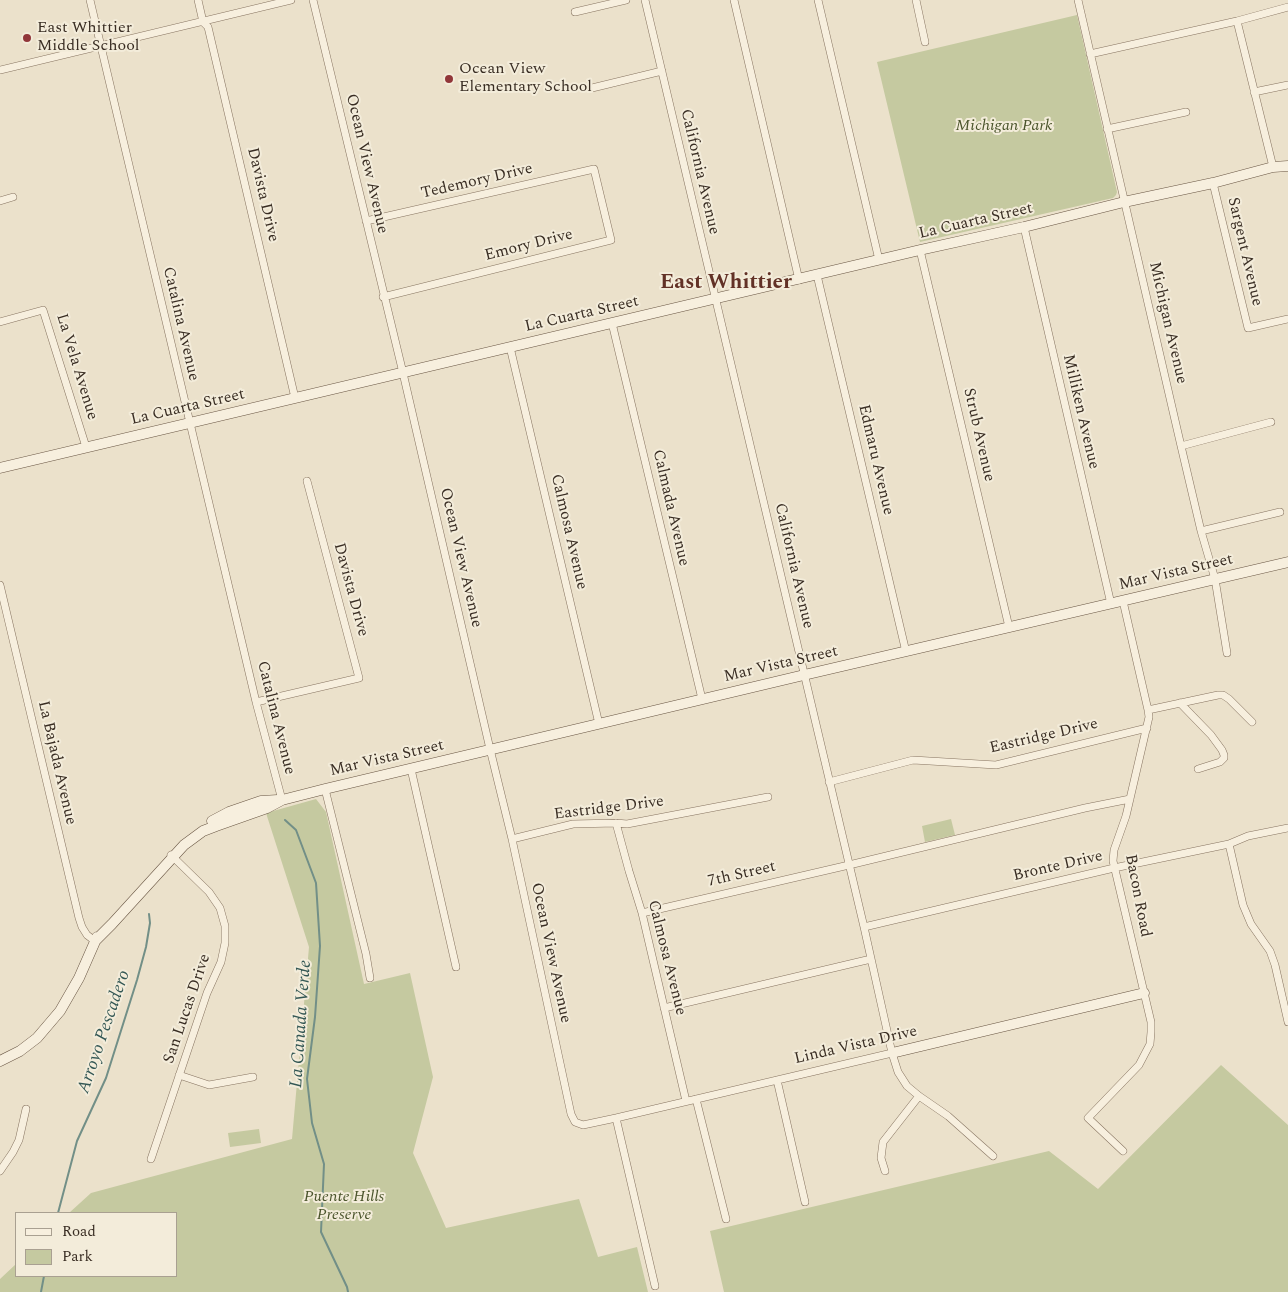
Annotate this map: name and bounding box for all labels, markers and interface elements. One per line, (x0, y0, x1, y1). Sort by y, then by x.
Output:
place label: East Whittier Middle School (37, 19, 140, 57)
marker: East Whittier Middle School (21, 32, 33, 44)
place label: Ocean View Elementary School (459, 60, 592, 98)
marker: Ocean View Elementary School (443, 73, 455, 85)
street label: Ocean View Avenue (341, 92, 391, 236)
street label: California Avenue (675, 107, 723, 237)
park label: Michigan Park (956, 117, 1052, 137)
street label: Davista Drive (242, 146, 282, 244)
street label: Tedemory Drive (419, 160, 535, 204)
street label: Sargent Avenue (1222, 196, 1266, 308)
street label: La Cuarta Street (917, 200, 1035, 244)
street label: Emory Drive (483, 226, 575, 266)
street label: Michigan Avenue (1144, 260, 1190, 386)
street label: Catalina Avenue (158, 265, 202, 383)
district label: East Whittier (660, 271, 792, 297)
street label: La Cuarta Street (523, 293, 641, 337)
street label: La Vela Avenue (51, 312, 101, 422)
street label: Milliken Avenue (1057, 353, 1103, 471)
street label: La Cuarta Street (129, 386, 247, 430)
street label: Strub Avenue (958, 386, 998, 484)
street label: Edmaru Avenue (853, 403, 897, 517)
street label: Calmada Avenue (647, 448, 693, 568)
street label: Calmosa Avenue (545, 472, 591, 592)
street label: Ocean View Avenue (435, 486, 485, 630)
street label: California Avenue (769, 501, 817, 631)
street label: Davista Drive (328, 541, 372, 639)
street label: Mar Vista Street (1117, 551, 1235, 595)
street label: Mar Vista Street (722, 643, 840, 687)
street label: Catalina Avenue (252, 659, 298, 777)
street label: La Bajada Avenue (32, 699, 80, 827)
street label: Eastridge Drive (988, 715, 1100, 759)
street label: Mar Vista Street (328, 737, 446, 781)
street label: Eastridge Drive (553, 793, 665, 825)
street label: Bronte Drive (1011, 847, 1105, 887)
street label: Bacon Road (1120, 853, 1154, 939)
street label: 7th Street (706, 858, 778, 892)
street label: Ocean View Avenue (526, 881, 574, 1025)
street label: Calmosa Avenue (642, 898, 690, 1018)
street label: San Lucas Drive (160, 952, 216, 1066)
water label: La Canada Verde (287, 959, 317, 1089)
water label: Arroyo Pescadero (74, 968, 136, 1096)
street label: Linda Vista Drive (793, 1023, 919, 1069)
park label: Puente Hills Preserve (304, 1188, 384, 1226)
legend (15, 1212, 178, 1277)
text: Road (62, 1220, 96, 1243)
text: Park (62, 1245, 93, 1268)

